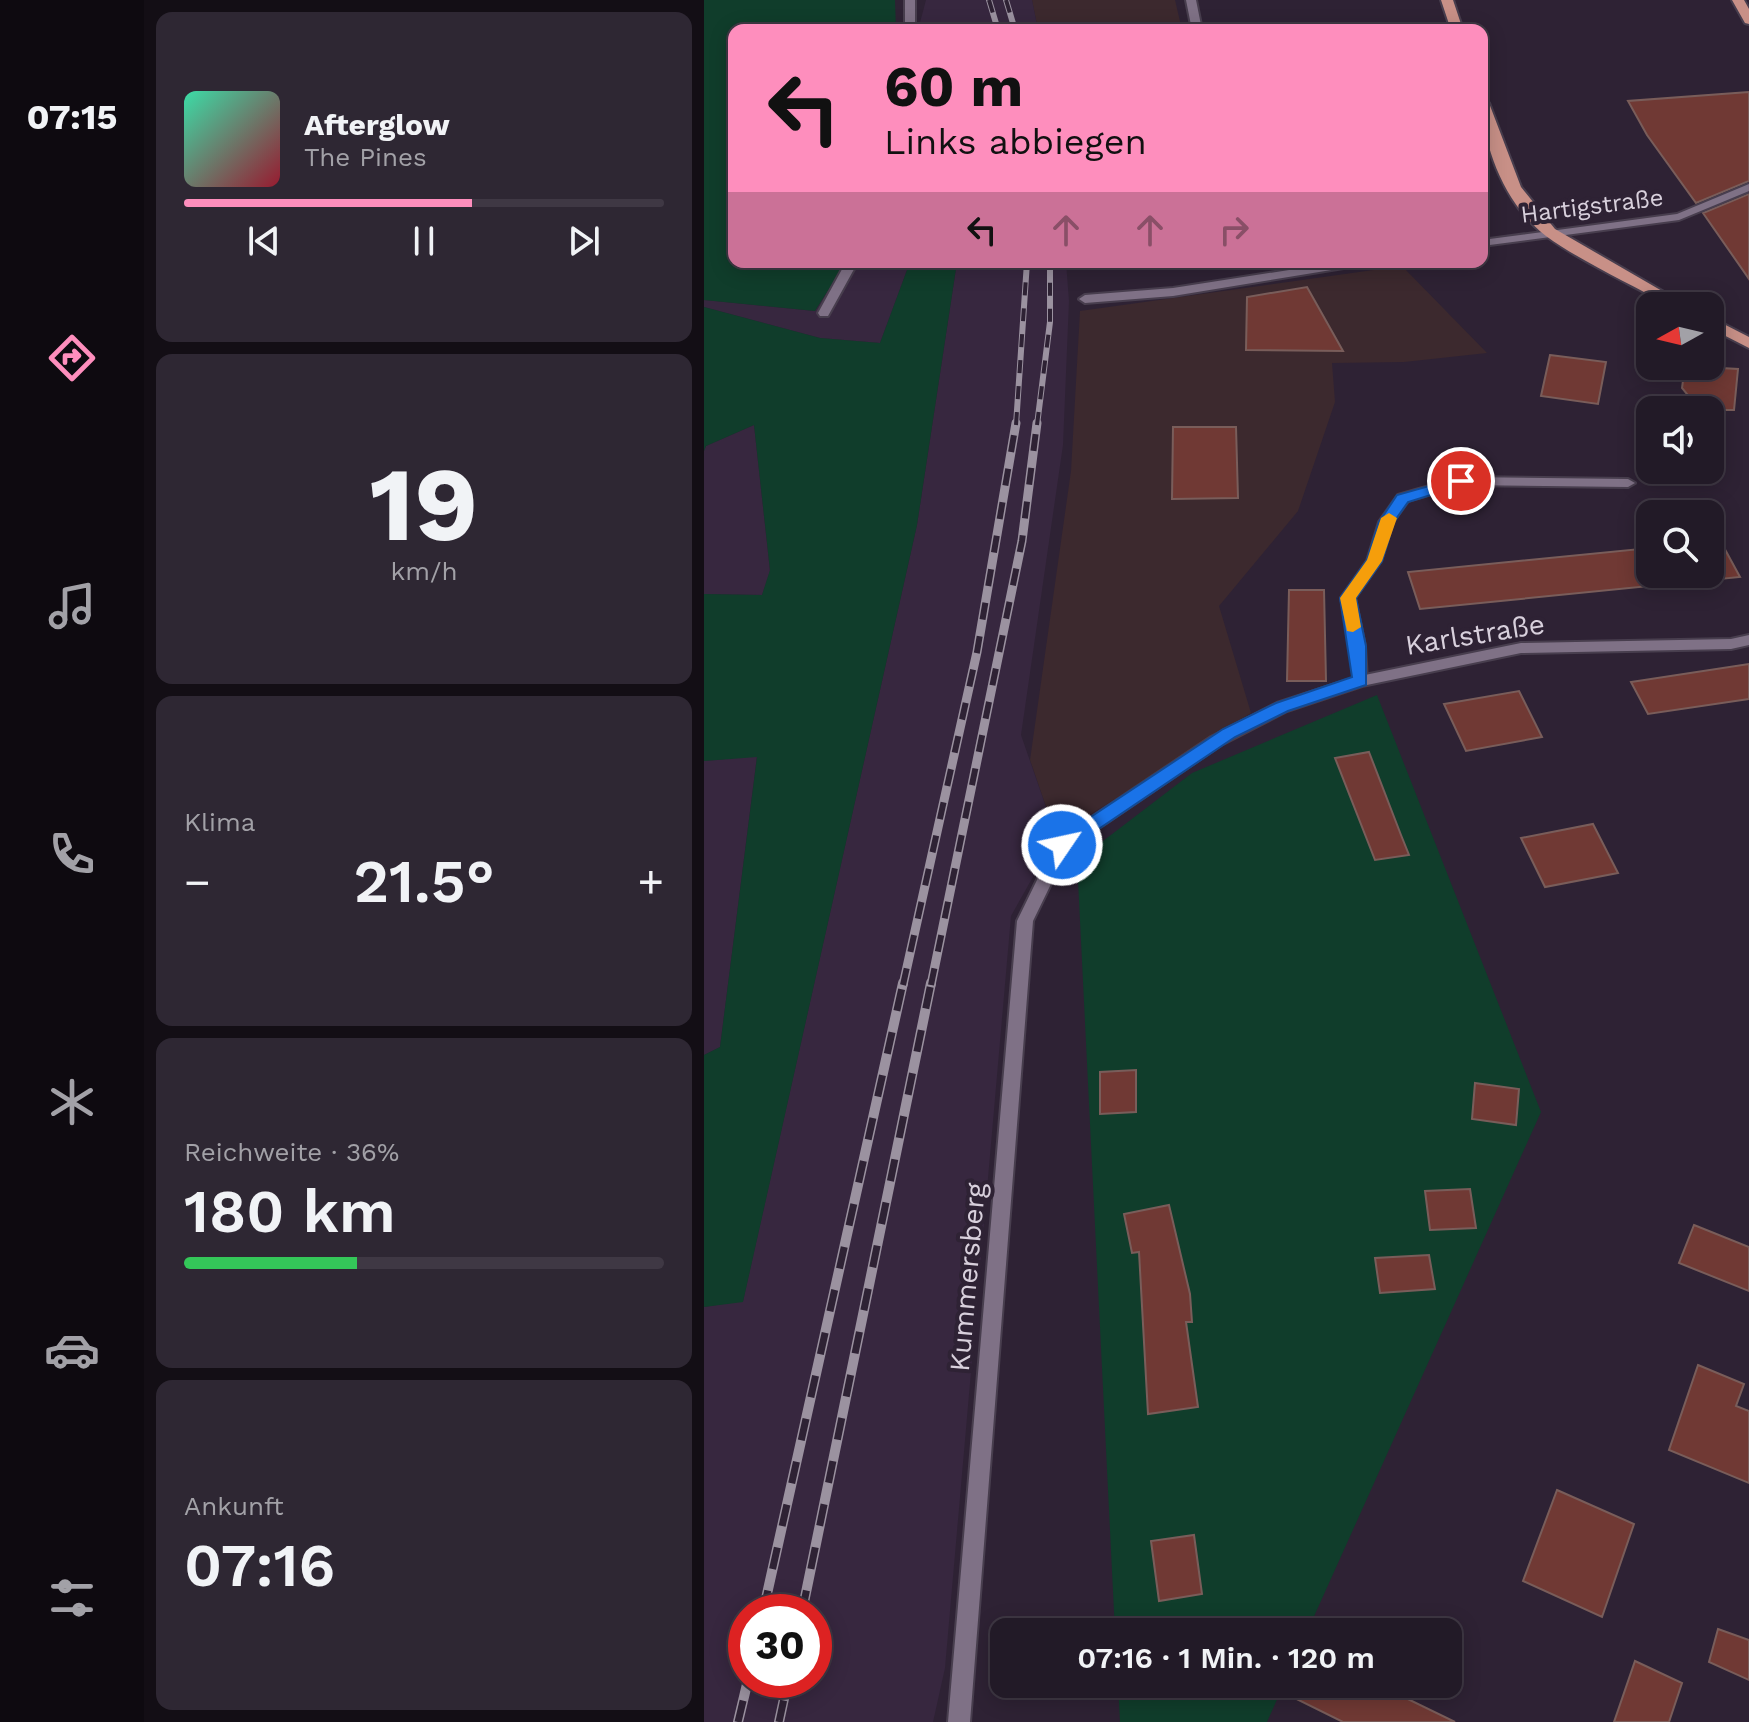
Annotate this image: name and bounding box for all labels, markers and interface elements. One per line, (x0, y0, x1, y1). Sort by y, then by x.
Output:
text: 60 m (884, 54, 1023, 120)
icon: left (752, 56, 856, 160)
text: 07:15 (27, 96, 117, 138)
text: Afterglow (304, 107, 450, 142)
text: Links abbiegen (884, 121, 1147, 163)
text: The Pines (304, 142, 427, 172)
street label: Hartigstraße (1519, 183, 1665, 229)
icon: left (960, 208, 1004, 252)
icon: ahead (1044, 208, 1088, 252)
icon: ahead (1128, 208, 1172, 252)
icon: right (1212, 208, 1256, 252)
icon: previous (242, 219, 286, 263)
icon: pause (402, 219, 446, 263)
icon: next (562, 219, 606, 263)
north arrow (1636, 292, 1724, 380)
map controls (1636, 292, 1724, 588)
icon: directions (44, 330, 100, 386)
button: sound (1636, 396, 1724, 484)
text: 19 (370, 443, 478, 565)
pin (1427, 447, 1495, 515)
icon: arrive (1439, 459, 1483, 503)
button: search (1636, 500, 1724, 588)
text: km/h (391, 556, 457, 586)
icon: music (44, 578, 100, 634)
street label: Karlstraße (1403, 607, 1547, 662)
position arrow (1020, 803, 1104, 887)
text: Klima (184, 807, 255, 837)
icon: phone (44, 826, 100, 882)
text: 21.5° (353, 846, 495, 917)
text: − (184, 856, 211, 908)
text: + (637, 856, 664, 908)
icon: climate (44, 1074, 100, 1130)
text: Reichweite · 36% (184, 1137, 399, 1167)
text: 180 km (184, 1176, 396, 1247)
street label: Kummersberg (943, 1181, 992, 1373)
icon: car (44, 1322, 100, 1378)
text: Ankunft (184, 1491, 284, 1521)
text: 07:16 (184, 1530, 335, 1601)
icon: filters (44, 1570, 100, 1626)
speed limit sign: 30 (728, 1594, 832, 1698)
text: 07:16 · 1 Min. · 120 m (1077, 1640, 1375, 1675)

